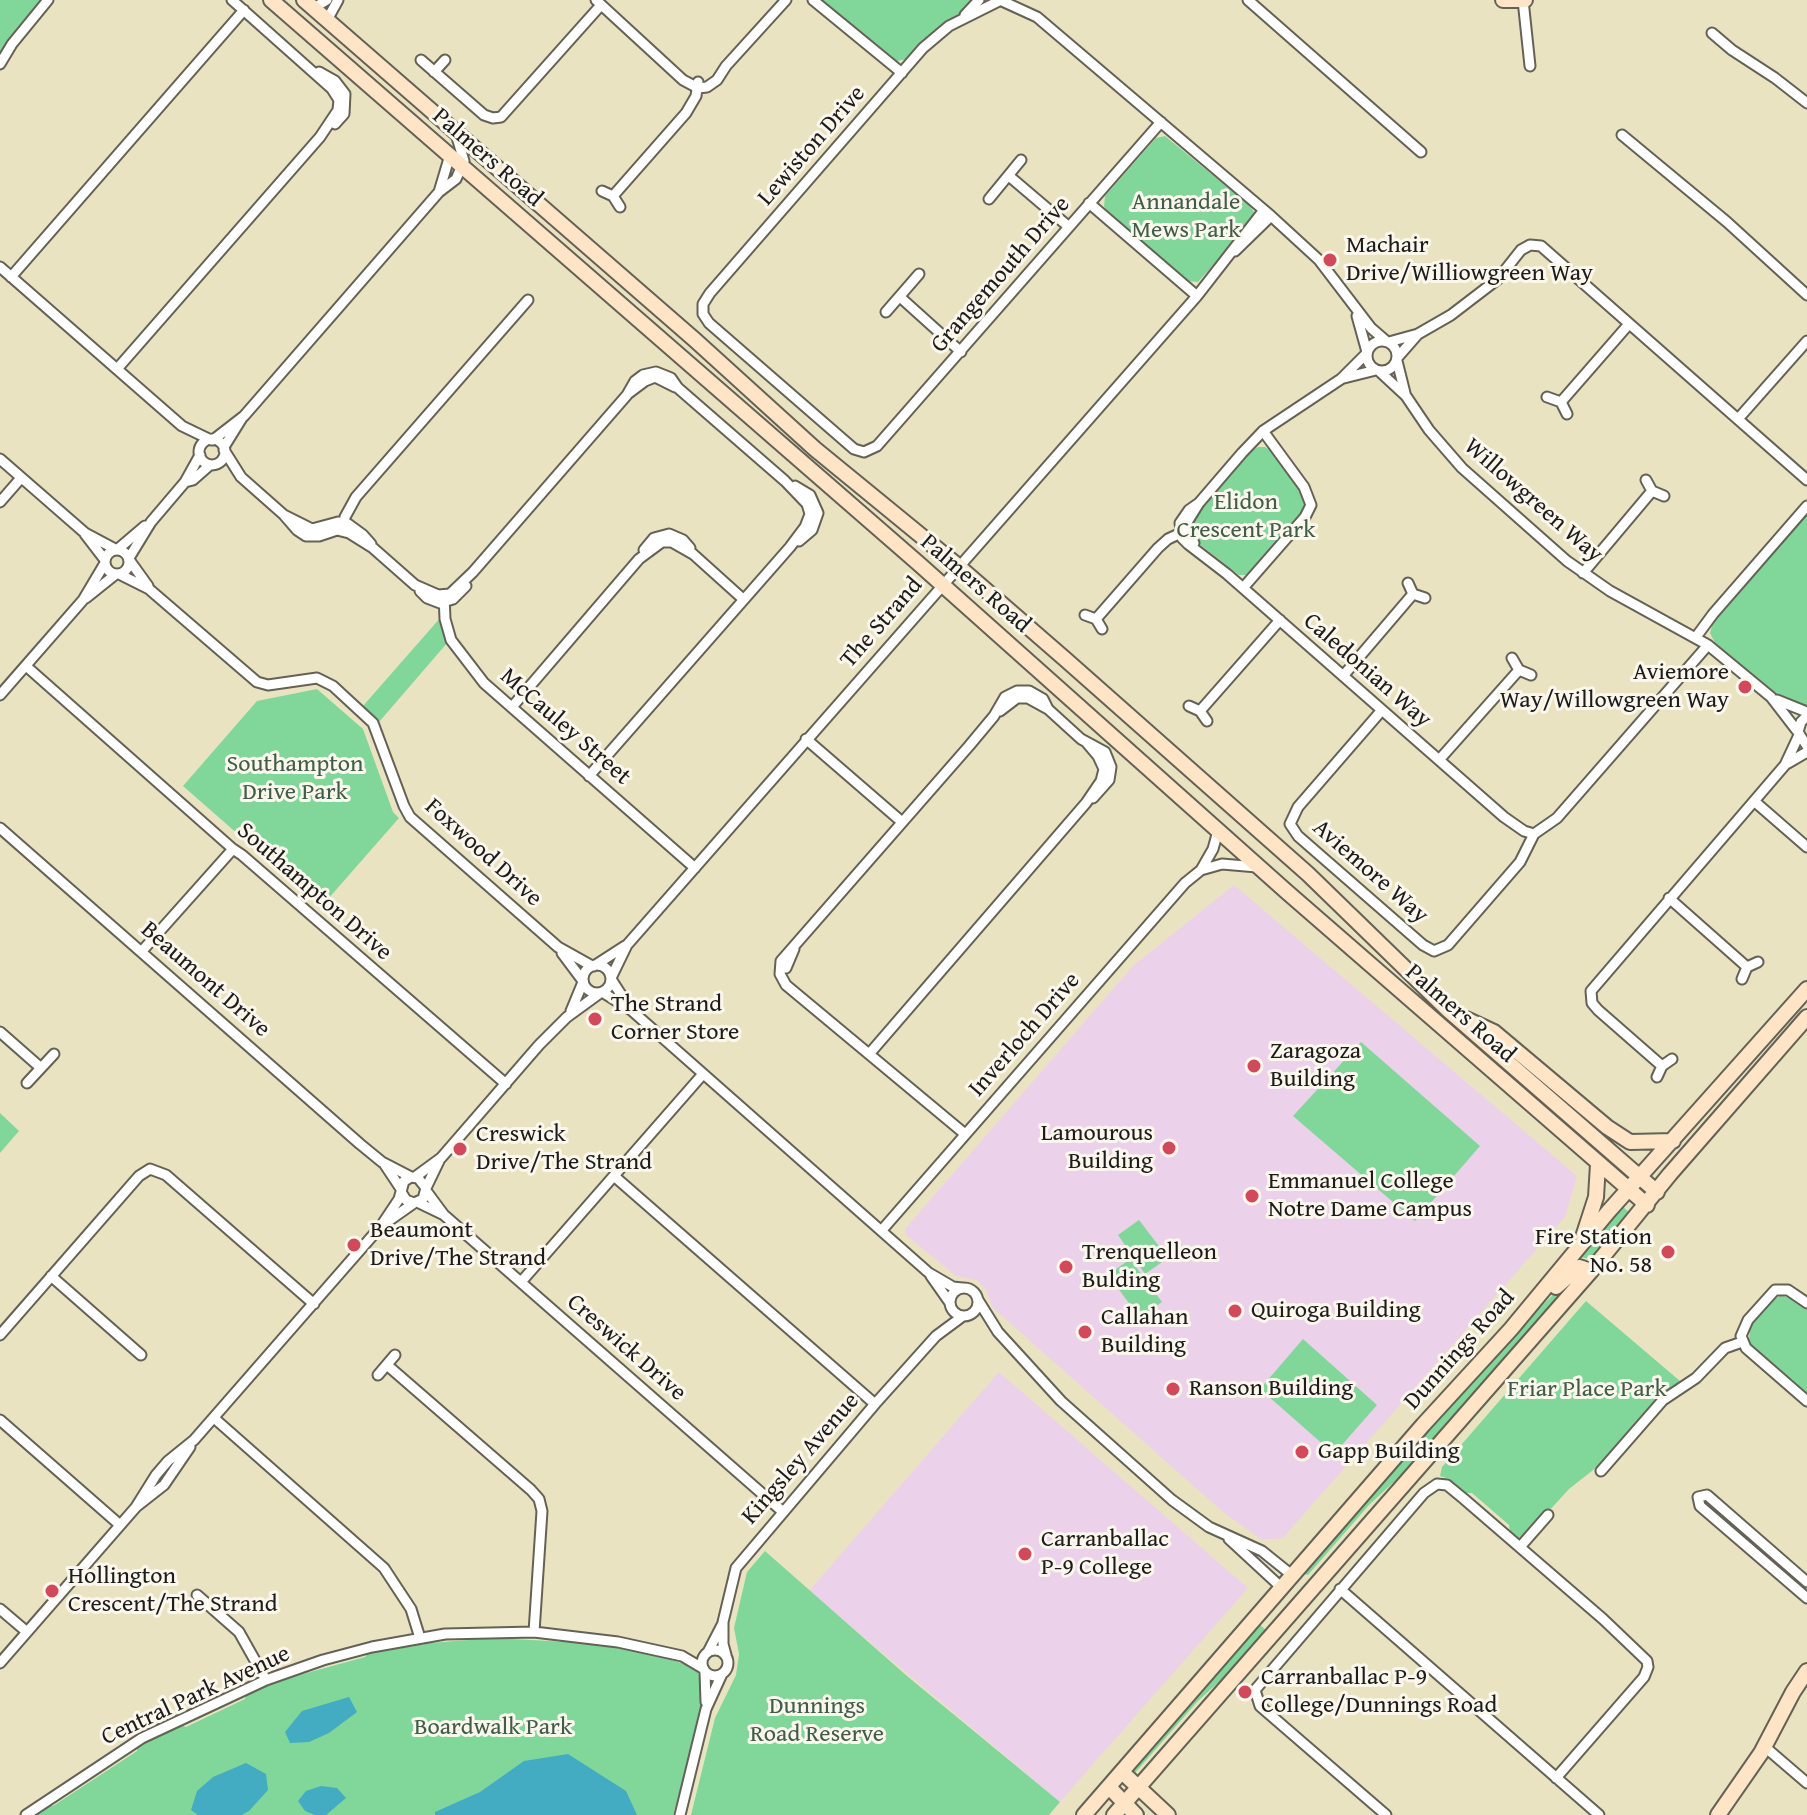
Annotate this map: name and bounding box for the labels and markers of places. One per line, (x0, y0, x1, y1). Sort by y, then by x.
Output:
place label: Machair Drive/Williowgreen Way (1346, 232, 1593, 288)
marker: Machair Drive/Williowgreen Way (1321, 251, 1339, 269)
place label: Aviemore Way/Willowgreen Way (1500, 659, 1729, 715)
marker: Aviemore Way/Willowgreen Way (1736, 678, 1754, 696)
place label: The Strand Corner Store (611, 991, 739, 1047)
marker: The Strand Corner Store (586, 1010, 604, 1028)
place label: Zaragoza Building (1270, 1038, 1361, 1094)
marker: Zaragoza Building (1245, 1057, 1263, 1075)
place label: Lamourous Building (1041, 1120, 1153, 1176)
place label: Creswick Drive/The Strand (476, 1121, 652, 1177)
marker: Lamourous Building (1160, 1139, 1178, 1157)
marker: Creswick Drive/The Strand (451, 1140, 469, 1158)
place label: Emmanuel College Notre Dame Campus (1268, 1168, 1472, 1224)
marker: Emmanuel College Notre Dame Campus (1243, 1187, 1261, 1205)
place label: Beaumont Drive/The Strand (370, 1217, 546, 1273)
place label: Fire Station No. 58 (1535, 1224, 1652, 1280)
marker: Beaumont Drive/The Strand (345, 1236, 363, 1254)
place label: Trenquelleon Bulding (1082, 1239, 1217, 1295)
marker: Fire Station No. 58 (1659, 1243, 1677, 1261)
marker: Trenquelleon Bulding (1057, 1258, 1075, 1276)
place label: Quiroga Building (1251, 1297, 1421, 1325)
marker: Quiroga Building (1226, 1302, 1244, 1320)
place label: Callahan Building (1101, 1304, 1189, 1360)
marker: Callahan Building (1076, 1323, 1094, 1341)
place label: Ranson Building (1189, 1375, 1353, 1403)
marker: Ranson Building (1164, 1380, 1182, 1398)
place label: Gapp Building (1318, 1438, 1460, 1466)
marker: Gapp Building (1293, 1443, 1311, 1461)
place label: Carranballac P-9 College (1041, 1526, 1169, 1582)
marker: Carranballac P-9 College (1016, 1545, 1034, 1563)
place label: Hollington Crescent/The Strand (68, 1563, 277, 1619)
marker: Hollington Crescent/The Strand (43, 1582, 61, 1600)
place label: Carranballac P-9 College/Dunnings Road (1261, 1664, 1497, 1720)
marker: Carranballac P-9 College/Dunnings Road (1236, 1683, 1254, 1701)

